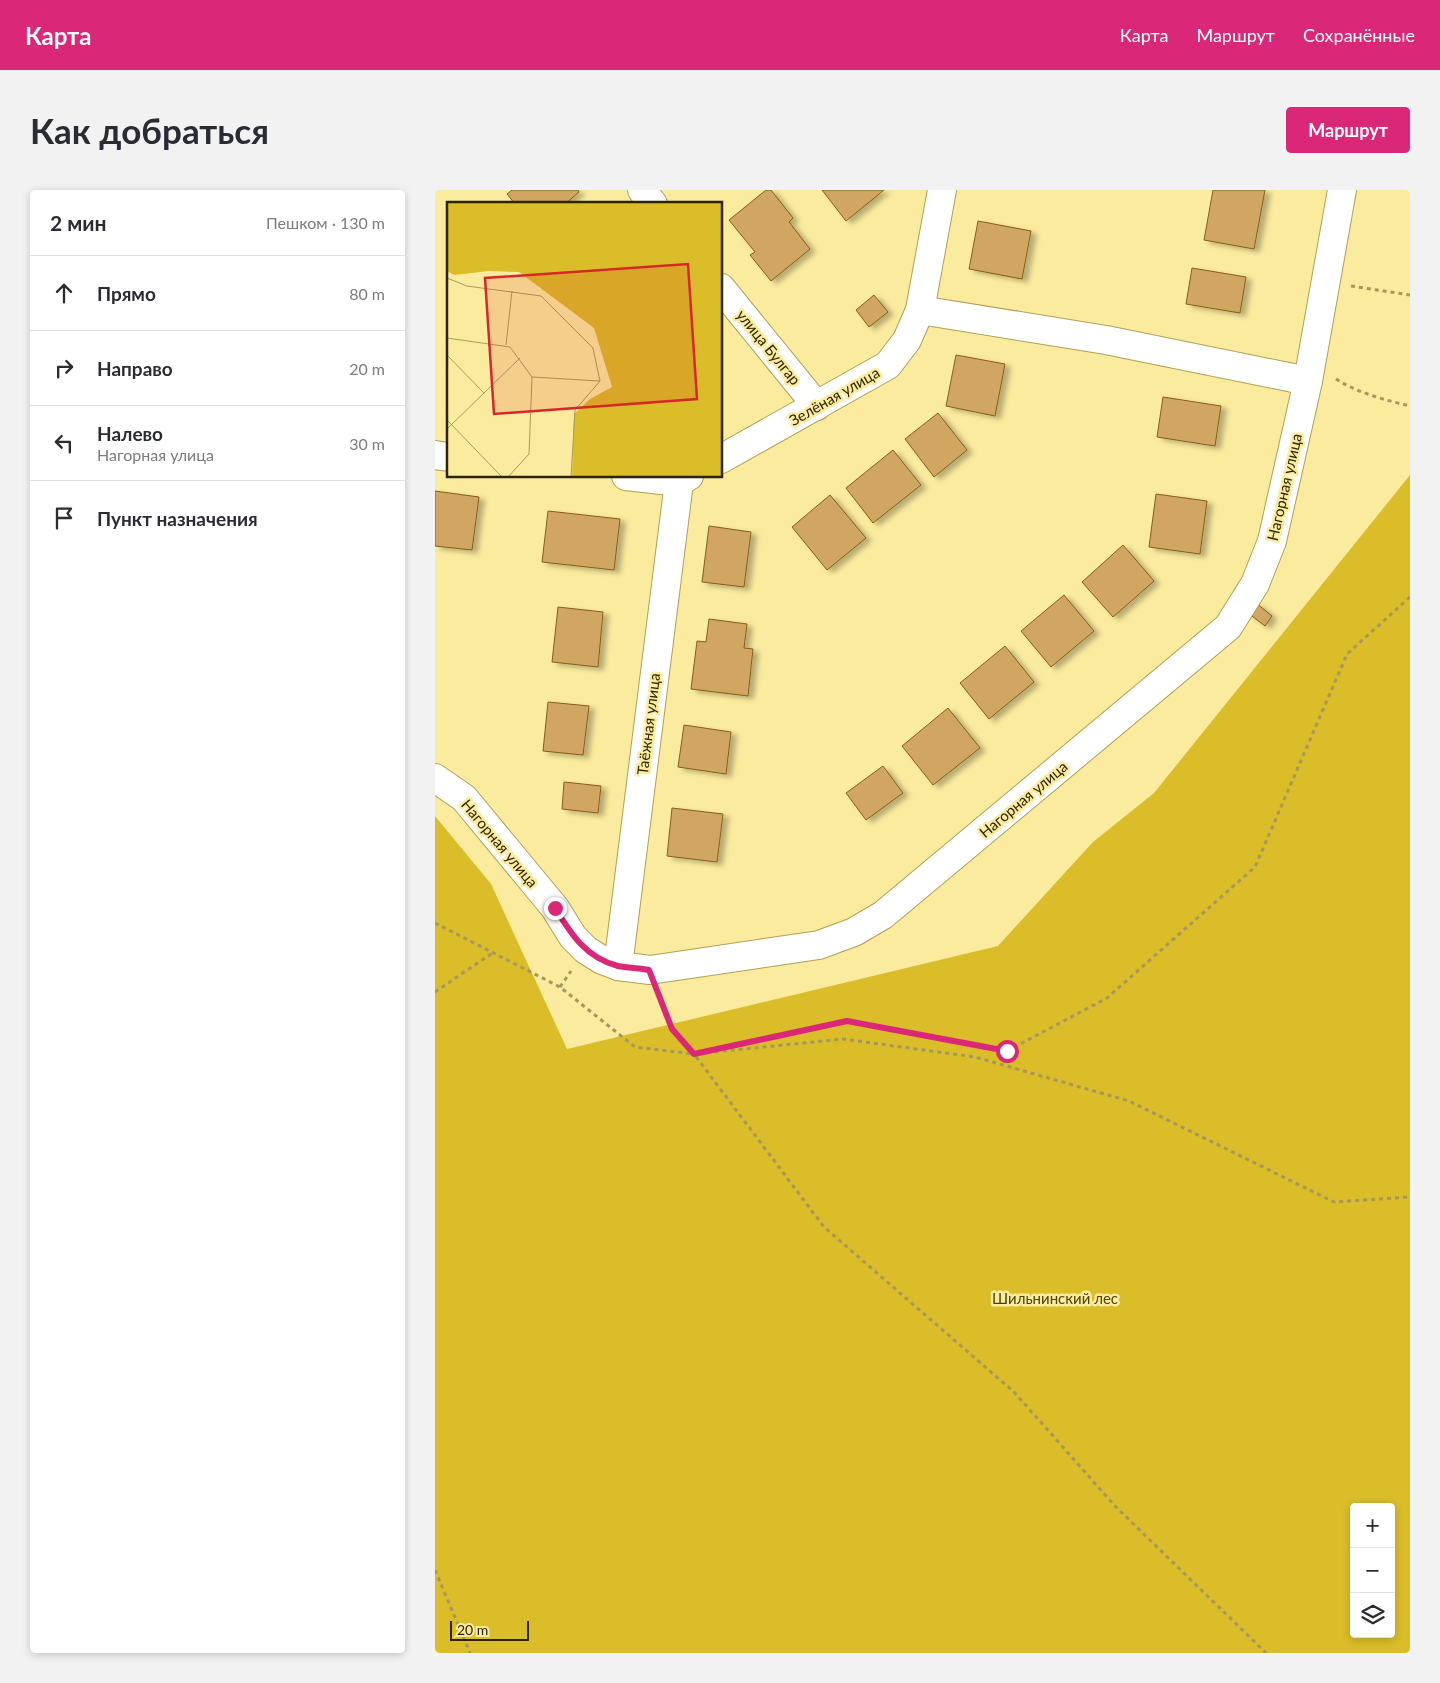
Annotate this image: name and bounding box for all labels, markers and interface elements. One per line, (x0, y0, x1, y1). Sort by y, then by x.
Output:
text: Карта (25, 21, 92, 50)
text: Карта (1120, 24, 1168, 46)
text: Маршрут (1196, 24, 1275, 46)
text: Сохранённые (1303, 24, 1415, 46)
button: Маршрут (1286, 107, 1410, 153)
text: Как добраться (30, 109, 269, 151)
inset map (447, 202, 723, 478)
text: 2 мин (50, 210, 107, 235)
text: Пешком · 130 m (266, 213, 385, 232)
icon: ahead (50, 279, 78, 307)
text: Прямо (97, 282, 156, 305)
text: 80 m (349, 284, 385, 303)
street label: улица Булгар (733, 306, 805, 388)
icon: right (50, 354, 78, 382)
text: Направо (97, 357, 173, 380)
text: 20 m (349, 359, 385, 378)
street label: Зелёная улица (786, 363, 882, 429)
text: Налево (97, 422, 163, 445)
icon: left (50, 429, 78, 457)
street label: Нагорная улица (1263, 432, 1305, 542)
text: 30 m (349, 434, 385, 453)
text: Нагорная улица (97, 445, 214, 464)
icon: arrive (50, 504, 78, 532)
text: Пункт назначения (97, 507, 258, 530)
street label: Таёжная улица (633, 672, 663, 776)
street label: Нагорная улица (975, 757, 1071, 841)
street label: Нагорная улица (458, 795, 542, 891)
route end (544, 897, 567, 920)
route start (996, 1040, 1019, 1063)
park label: Шильнинский лес (992, 1289, 1118, 1307)
map controls (1350, 1503, 1395, 1638)
button: + (1350, 1503, 1395, 1548)
button: − (1350, 1548, 1395, 1593)
button: layers (1350, 1593, 1395, 1638)
scale bar (450, 1618, 529, 1641)
text: 20 m (457, 1621, 488, 1638)

